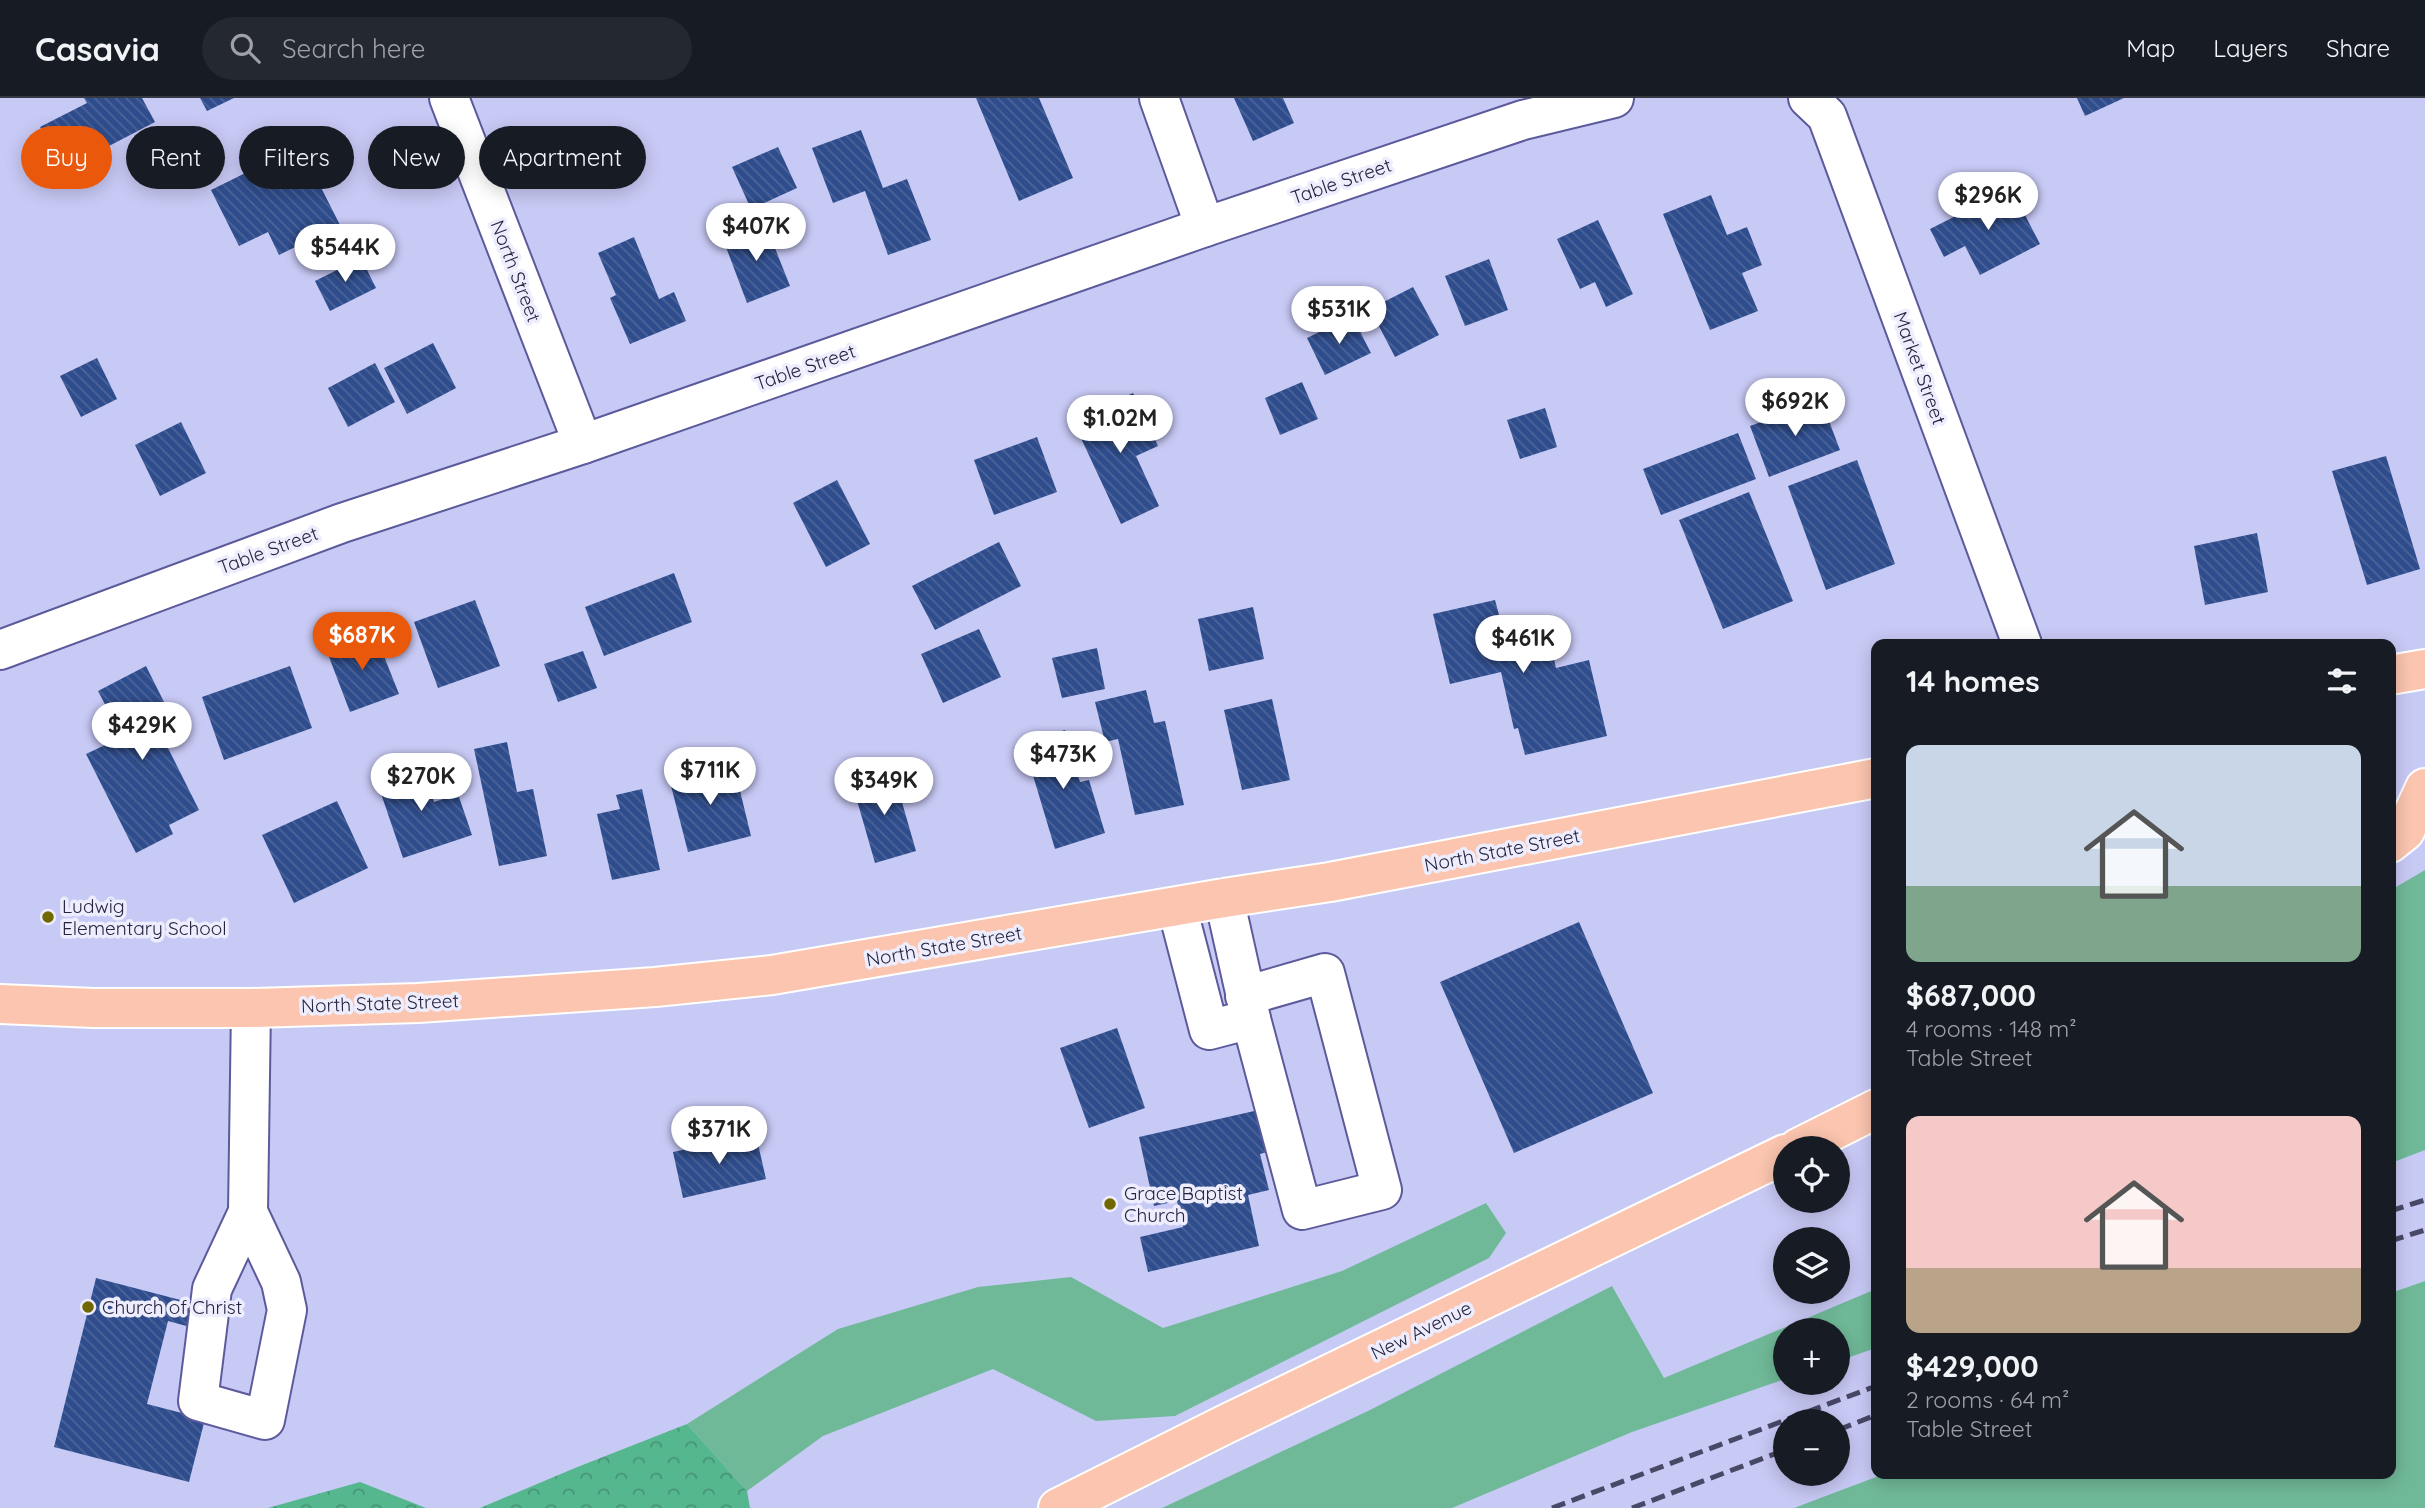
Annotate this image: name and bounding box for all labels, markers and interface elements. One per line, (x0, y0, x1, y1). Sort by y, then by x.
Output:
search box (202, 17, 692, 80)
text: Casavia (35, 28, 160, 69)
icon: search (226, 29, 264, 67)
text: Search here (282, 32, 426, 65)
text: Map (2126, 33, 2175, 63)
text: Layers (2213, 33, 2288, 63)
text: Share (2326, 33, 2390, 63)
chip: Buy (21, 126, 112, 189)
chip: Rent (126, 126, 225, 189)
chip: Filters (239, 126, 354, 189)
chip: New (368, 126, 465, 189)
chip: Apartment (479, 126, 646, 189)
street label: Table Street (1288, 153, 1394, 209)
pin: $296K (1939, 172, 2037, 232)
text: $296K (1954, 180, 2022, 209)
pin: $407K (707, 204, 805, 263)
text: $407K (722, 211, 790, 240)
street label: North Street (486, 217, 546, 325)
pin: $544K (296, 225, 394, 284)
text: $544K (310, 232, 380, 261)
pin: $531K (1290, 286, 1388, 346)
text: $531K (1307, 294, 1371, 323)
street label: Market Street (1888, 308, 1952, 428)
street label: Table Street (752, 339, 858, 395)
pin: $692K (1746, 378, 1844, 438)
text: $692K (1761, 386, 1829, 415)
pin: $1.02M (1063, 396, 1177, 455)
text: $1.02M (1083, 403, 1157, 432)
street label: Table Street (215, 521, 321, 579)
pin: $687K (313, 612, 411, 672)
pin: $461K (1474, 616, 1572, 675)
text: $687K (329, 620, 395, 649)
text: $461K (1491, 623, 1555, 652)
text: 14 homes (1906, 662, 2040, 700)
icon: filters (2323, 662, 2361, 700)
pin: $429K (93, 702, 191, 762)
text: $429K (108, 710, 176, 739)
pin: $473K (1014, 732, 1112, 791)
text: $473K (1030, 739, 1096, 768)
pin: $711K (661, 748, 759, 807)
pin: $270K (372, 754, 470, 813)
text: $711K (680, 755, 740, 784)
pin: $349K (835, 758, 933, 817)
text: $270K (387, 761, 455, 790)
text: $349K (850, 765, 918, 794)
icon: home (2071, 791, 2197, 917)
street label: North State Street (1422, 823, 1582, 877)
place label: Ludwig Elementary School (62, 894, 227, 940)
marker: Ludwig Elementary School (40, 909, 56, 925)
street label: North State Street (864, 920, 1024, 972)
text: $687,000 (1906, 976, 2036, 1014)
street label: North State Street (301, 988, 459, 1018)
text: 4 rooms · 148 m² (1906, 1014, 2077, 1043)
text: Table Street (1906, 1043, 2033, 1072)
pin: $371K (670, 1107, 768, 1166)
text: $371K (687, 1114, 751, 1143)
map controls (1773, 1136, 1850, 1486)
button: locate (1773, 1136, 1850, 1213)
icon: home (2071, 1162, 2197, 1288)
place label: Grace Baptist Church (1124, 1181, 1243, 1227)
marker: Grace Baptist Church (1102, 1196, 1118, 1212)
button: layers (1773, 1227, 1850, 1304)
place label: Church of Christ (102, 1295, 242, 1319)
street label: New Avenue (1367, 1295, 1475, 1365)
marker: Church of Christ (80, 1299, 96, 1315)
button: + (1773, 1318, 1850, 1395)
text: $429,000 (1906, 1347, 2039, 1385)
text: 2 rooms · 64 m² (1906, 1385, 2069, 1414)
button: − (1773, 1409, 1850, 1486)
text: Table Street (1906, 1414, 2033, 1443)

